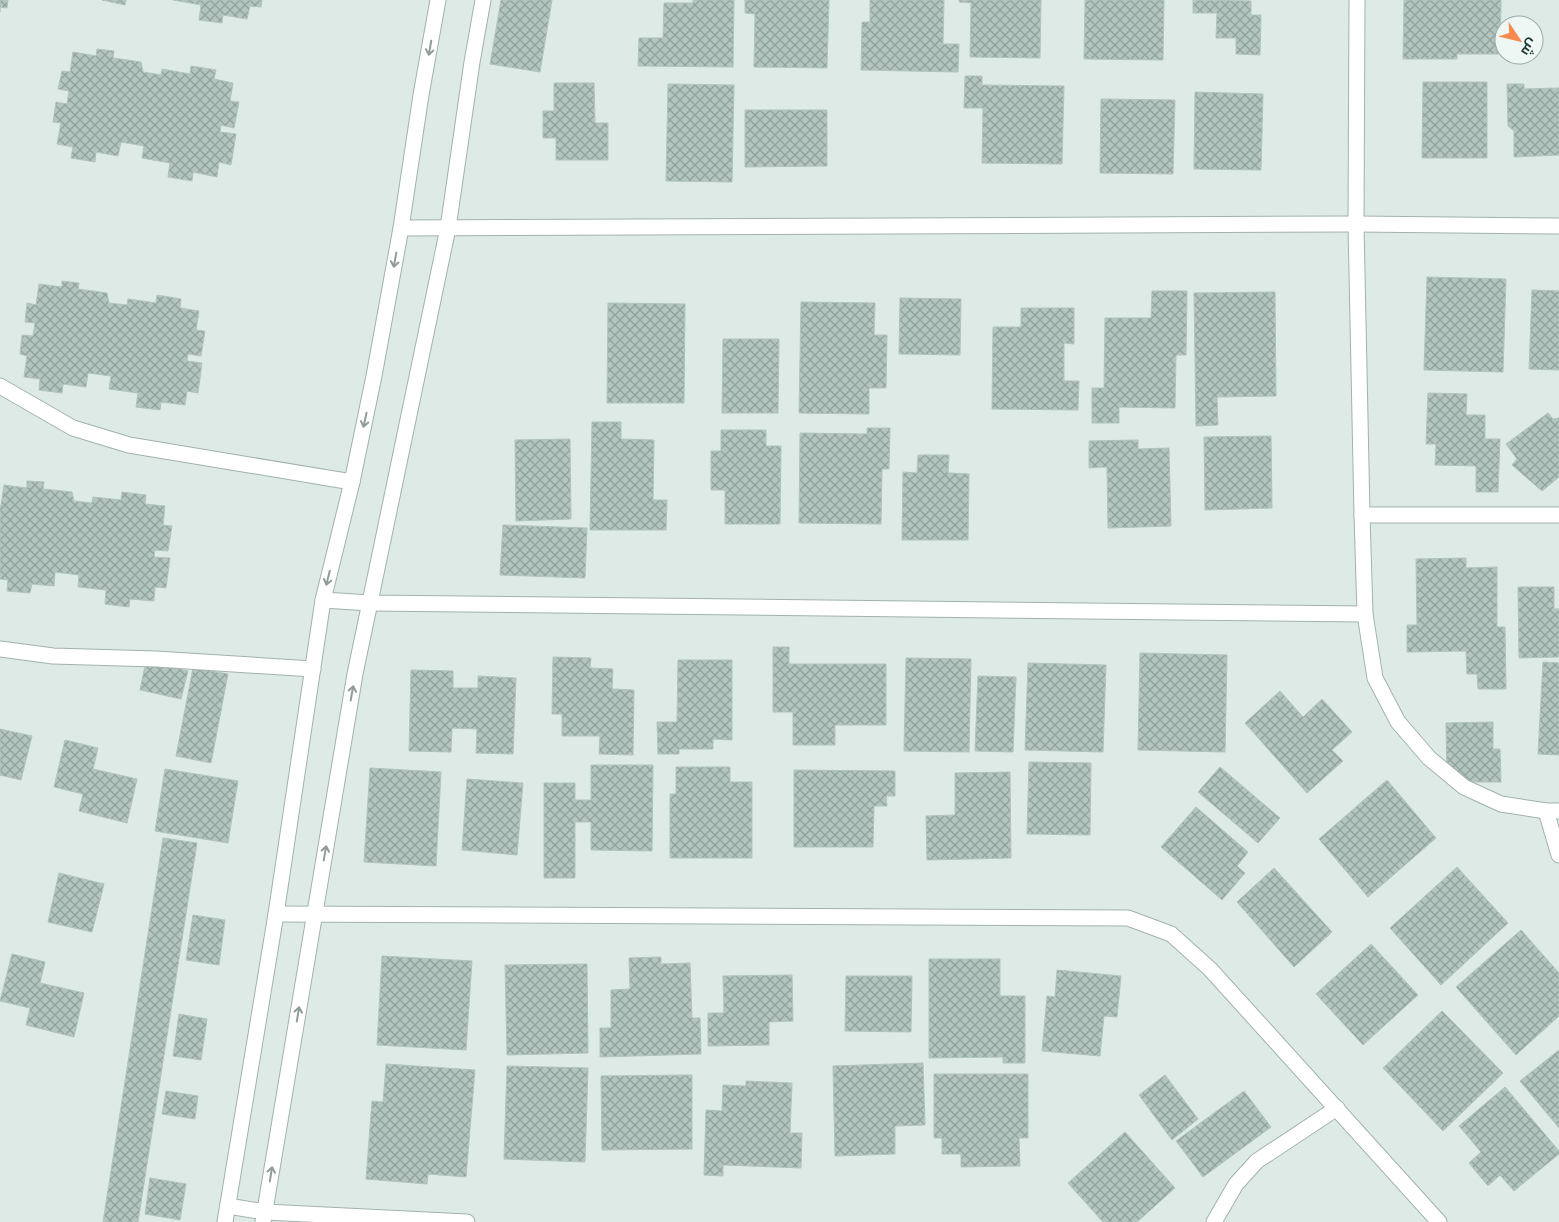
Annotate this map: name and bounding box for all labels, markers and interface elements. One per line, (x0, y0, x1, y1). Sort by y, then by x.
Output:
north arrow (1494, 15, 1544, 65)
text: ش (1517, 35, 1542, 60)
one-way arrow (424, 40, 434, 56)
one-way arrow (390, 252, 400, 268)
one-way arrow (360, 411, 369, 427)
one-way arrow (323, 570, 332, 586)
one-way arrow (347, 686, 357, 702)
one-way arrow (320, 846, 330, 862)
one-way arrow (293, 1006, 303, 1022)
one-way arrow (267, 1166, 277, 1182)

